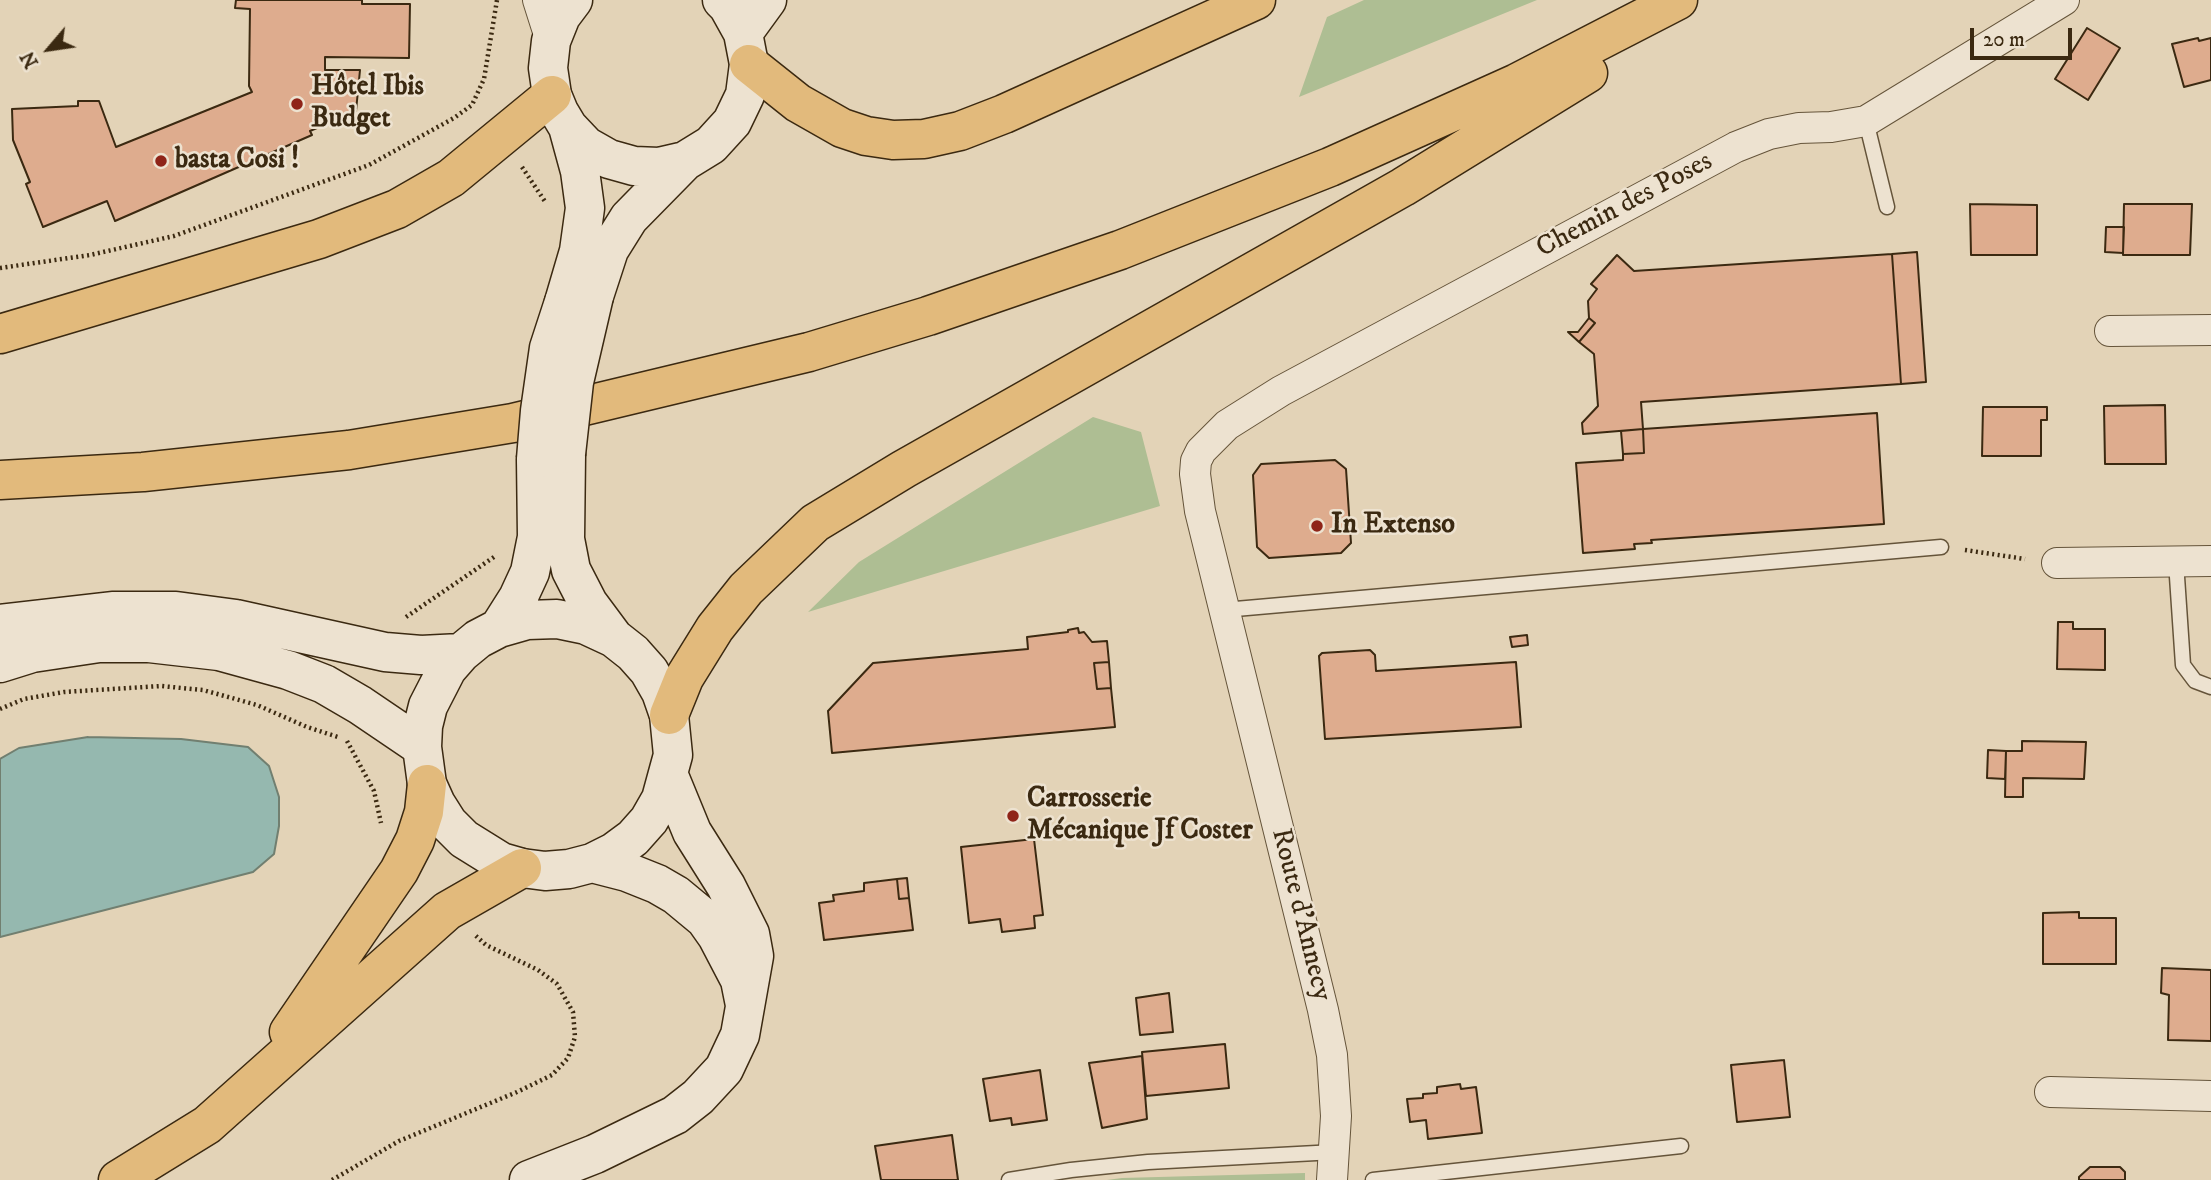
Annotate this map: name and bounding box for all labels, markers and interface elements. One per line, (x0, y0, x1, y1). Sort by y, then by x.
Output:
north arrow (14, 14, 84, 84)
scale bar (1973, 14, 2074, 58)
text: 20 m (1983, 27, 2025, 53)
text: N (16, 47, 44, 72)
place label: Hôtel Ibis Budget (311, 71, 424, 137)
marker: Hôtel Ibis Budget (289, 96, 305, 112)
place label: basta Cosi ! (175, 144, 299, 178)
street label: Chemin des Poses (1531, 146, 1719, 266)
marker: basta Cosi ! (153, 153, 169, 169)
place label: In Extenso (1331, 509, 1455, 543)
marker: In Extenso (1309, 518, 1325, 534)
place label: Carrosserie Mécanique Jf Coster (1027, 783, 1253, 849)
marker: Carrosserie Mécanique Jf Coster (1005, 808, 1021, 824)
street label: Route d'Annecy (1262, 825, 1338, 1005)

